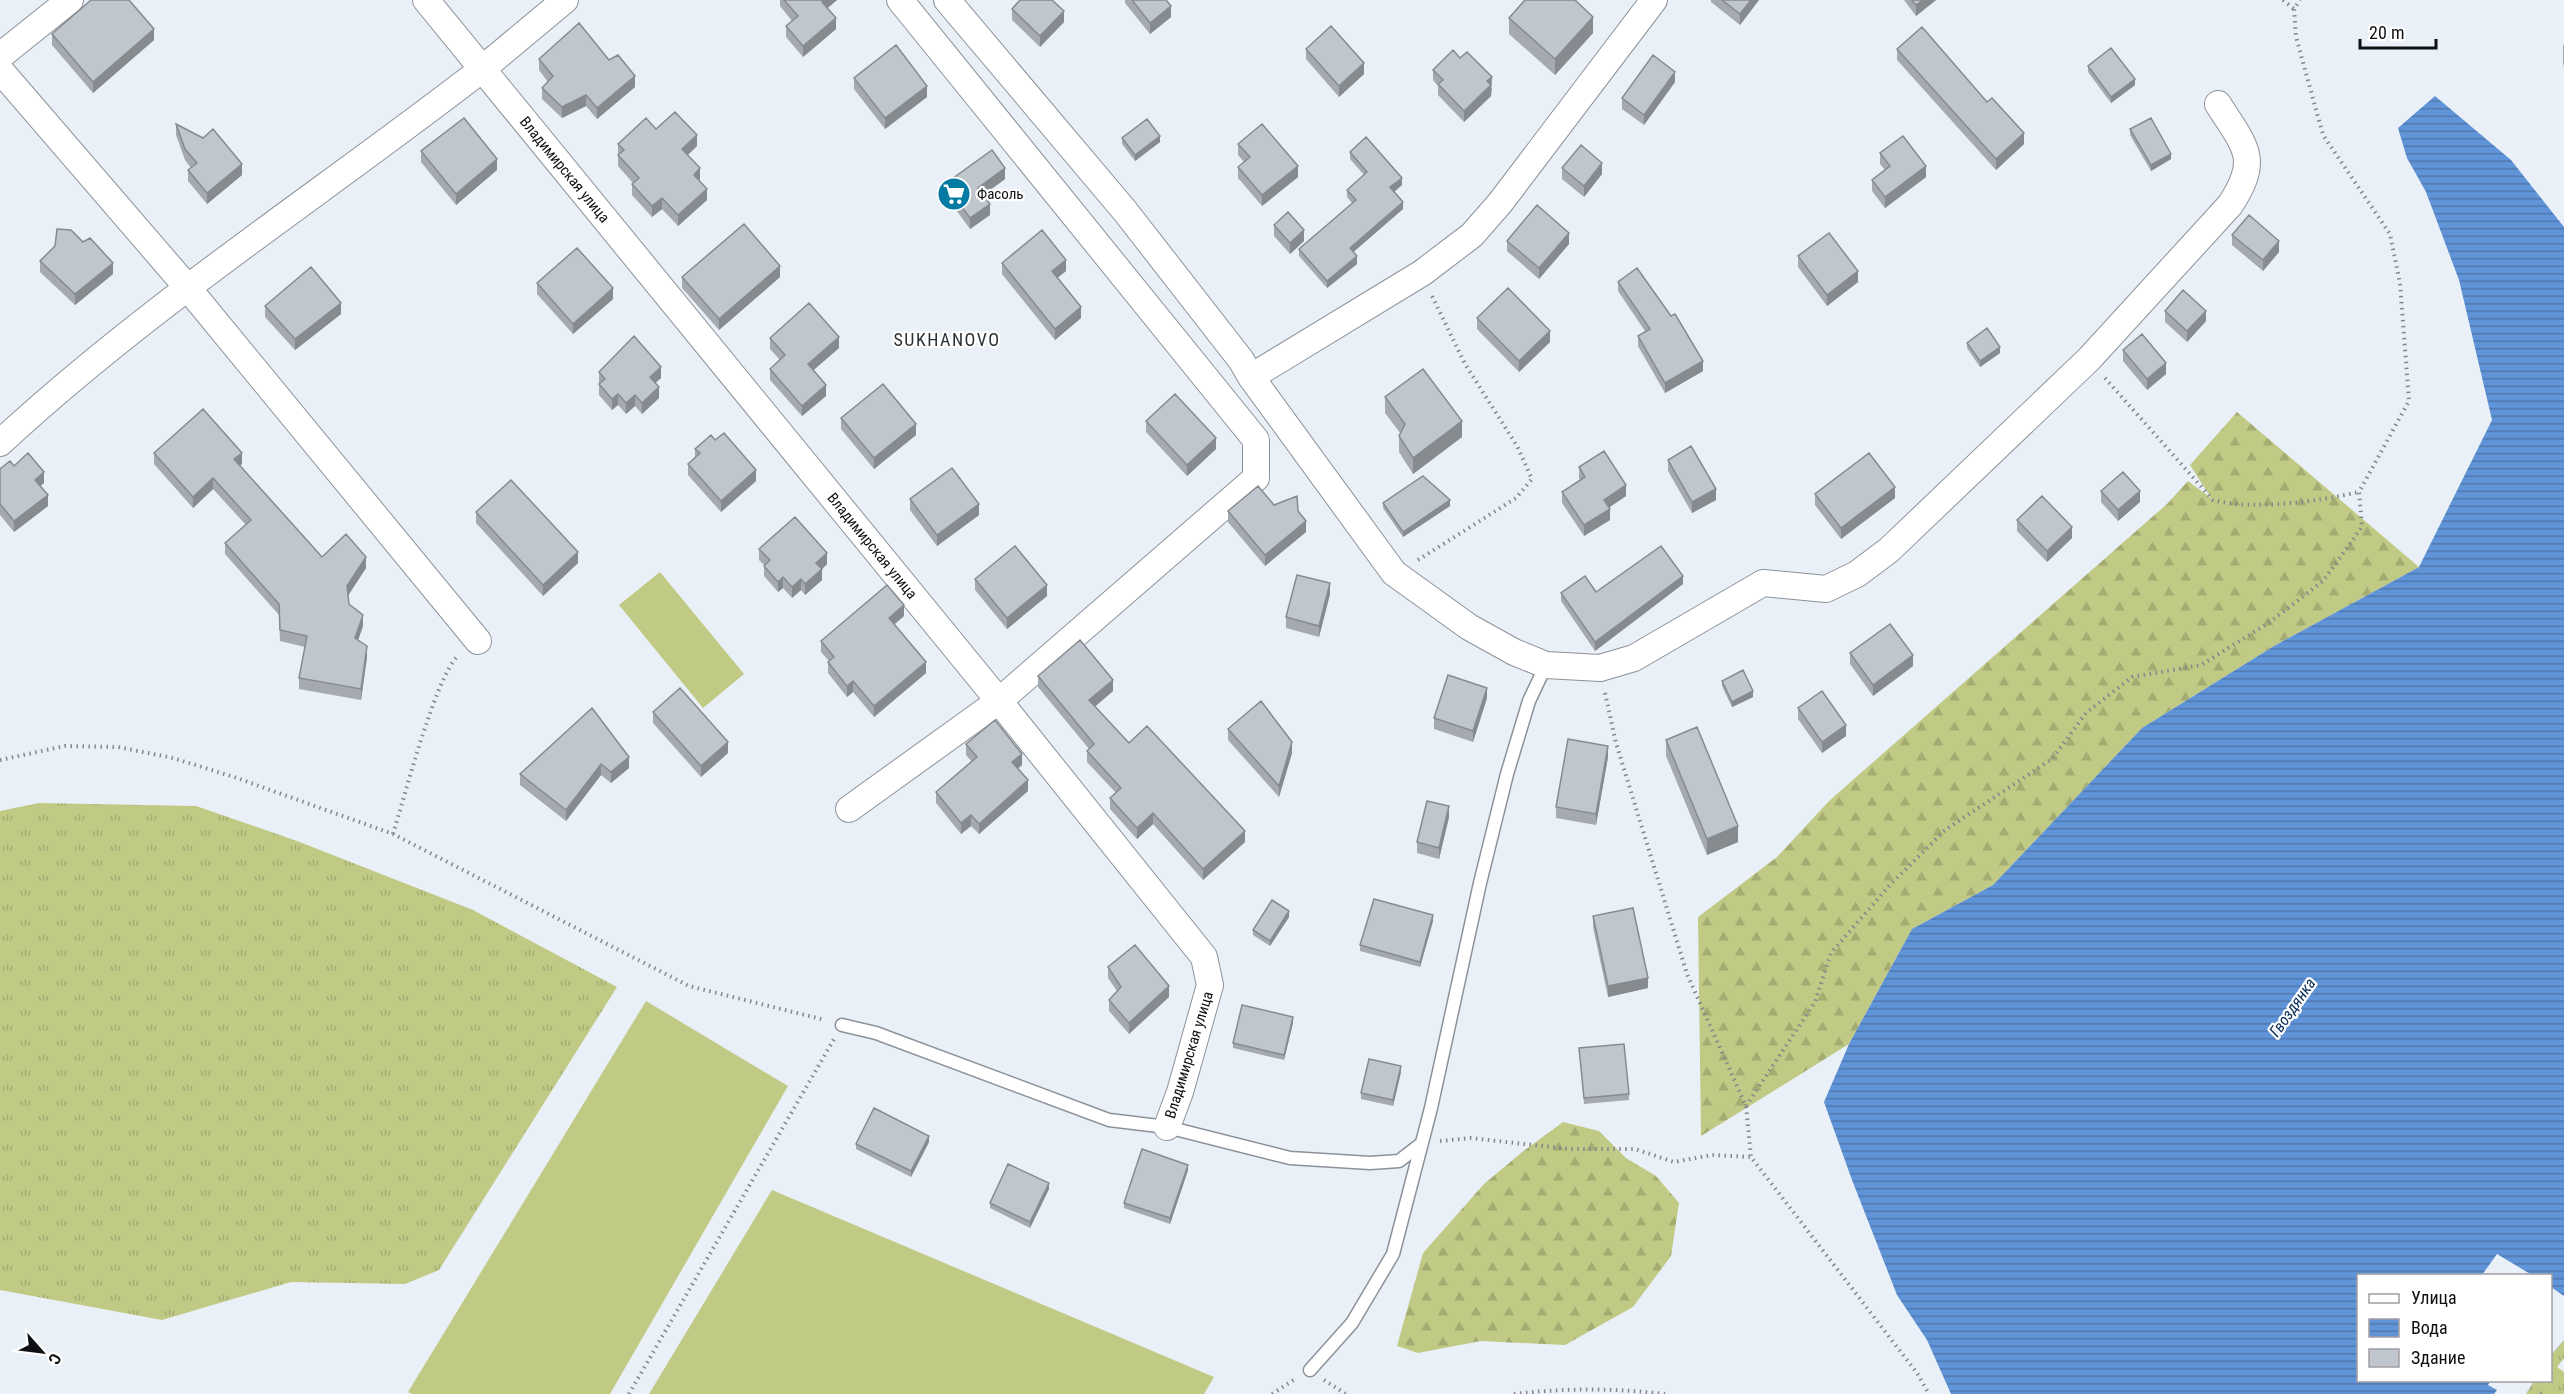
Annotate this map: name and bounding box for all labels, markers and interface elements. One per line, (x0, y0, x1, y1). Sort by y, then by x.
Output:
scale bar (2360, 12, 2436, 50)
text: 20 m (2369, 22, 2404, 43)
street label: Владимирская улица (516, 113, 613, 226)
supermarket icon: Фасоль (936, 176, 972, 212)
place label: Фасоль (977, 185, 1024, 203)
district label: SUKHANOVO (893, 329, 1001, 350)
street label: Владимирская улица (823, 489, 921, 603)
water label: Гвоздянка (2265, 974, 2319, 1040)
street label: Владимирская улица (1161, 989, 1217, 1121)
legend (2357, 1274, 2552, 1382)
text: Улица (2411, 1287, 2457, 1308)
text: Вода (2411, 1317, 2448, 1338)
north arrow (12, 1322, 72, 1382)
text: Здание (2411, 1347, 2465, 1368)
text: С (44, 1350, 65, 1367)

